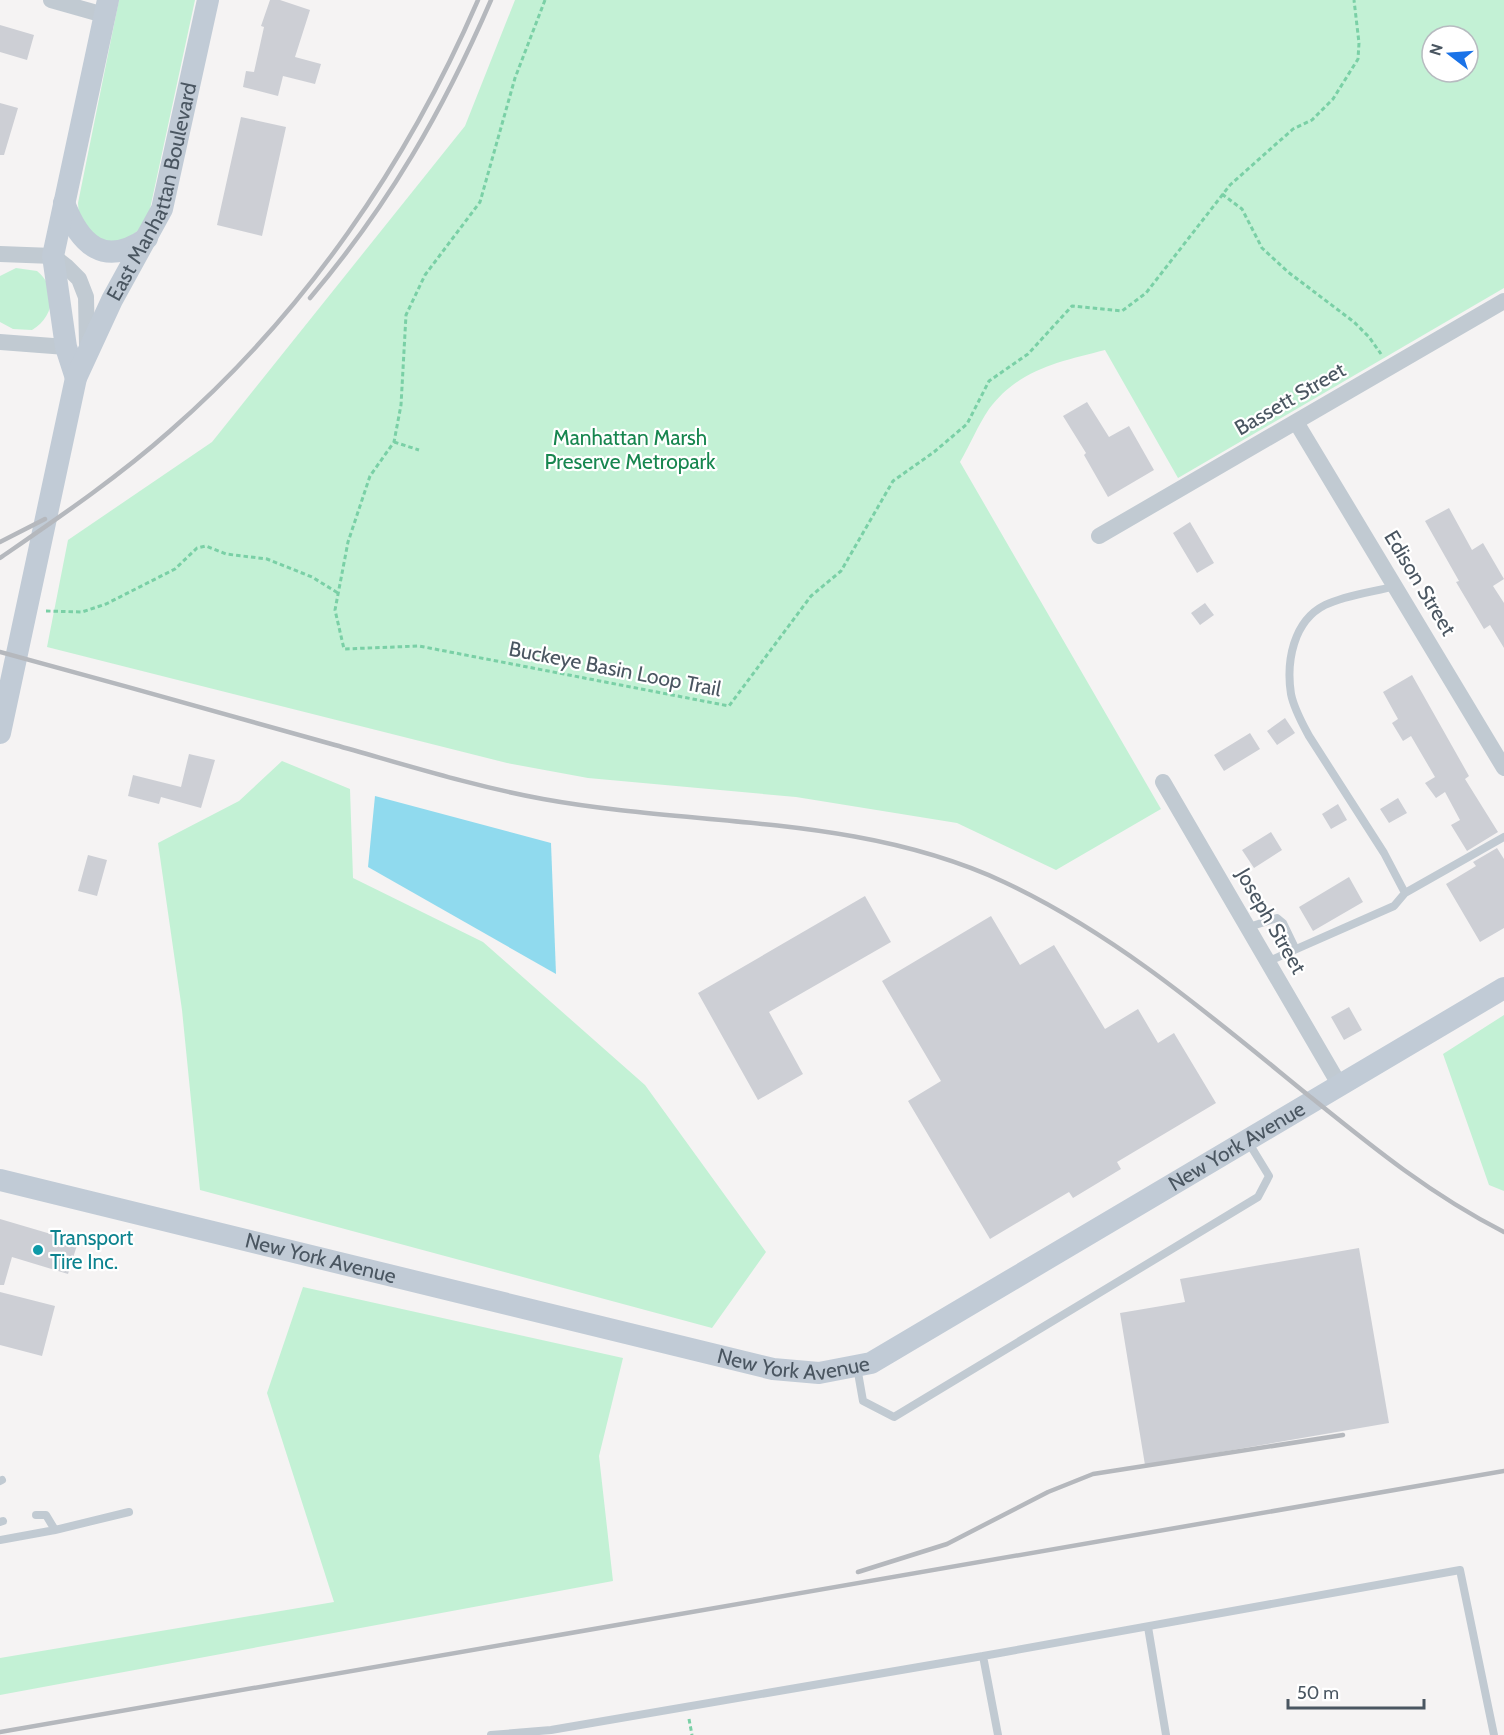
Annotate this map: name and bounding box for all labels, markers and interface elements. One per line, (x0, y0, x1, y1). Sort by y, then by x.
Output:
north arrow (1420, 24, 1480, 84)
text: N (1425, 42, 1447, 58)
street label: East Manhattan Boulevard (101, 80, 201, 305)
street label: Bassett Street (1230, 357, 1350, 440)
park label: Manhattan Marsh Preserve Metropark (544, 425, 716, 474)
street label: Edison Street (1379, 526, 1462, 640)
street label: Buckeye Basin Loop Trail (507, 636, 723, 701)
street label: Joseph Street (1231, 863, 1312, 978)
street label: New York Avenue (1164, 1096, 1309, 1196)
place label: Transport Tire Inc. (50, 1225, 133, 1274)
street label: New York Avenue (243, 1227, 399, 1288)
marker: Transport Tire Inc. (31, 1243, 45, 1257)
street label: New York Avenue (715, 1343, 872, 1385)
scale bar (1288, 1672, 1424, 1710)
text: 50 m (1297, 1682, 1339, 1704)

